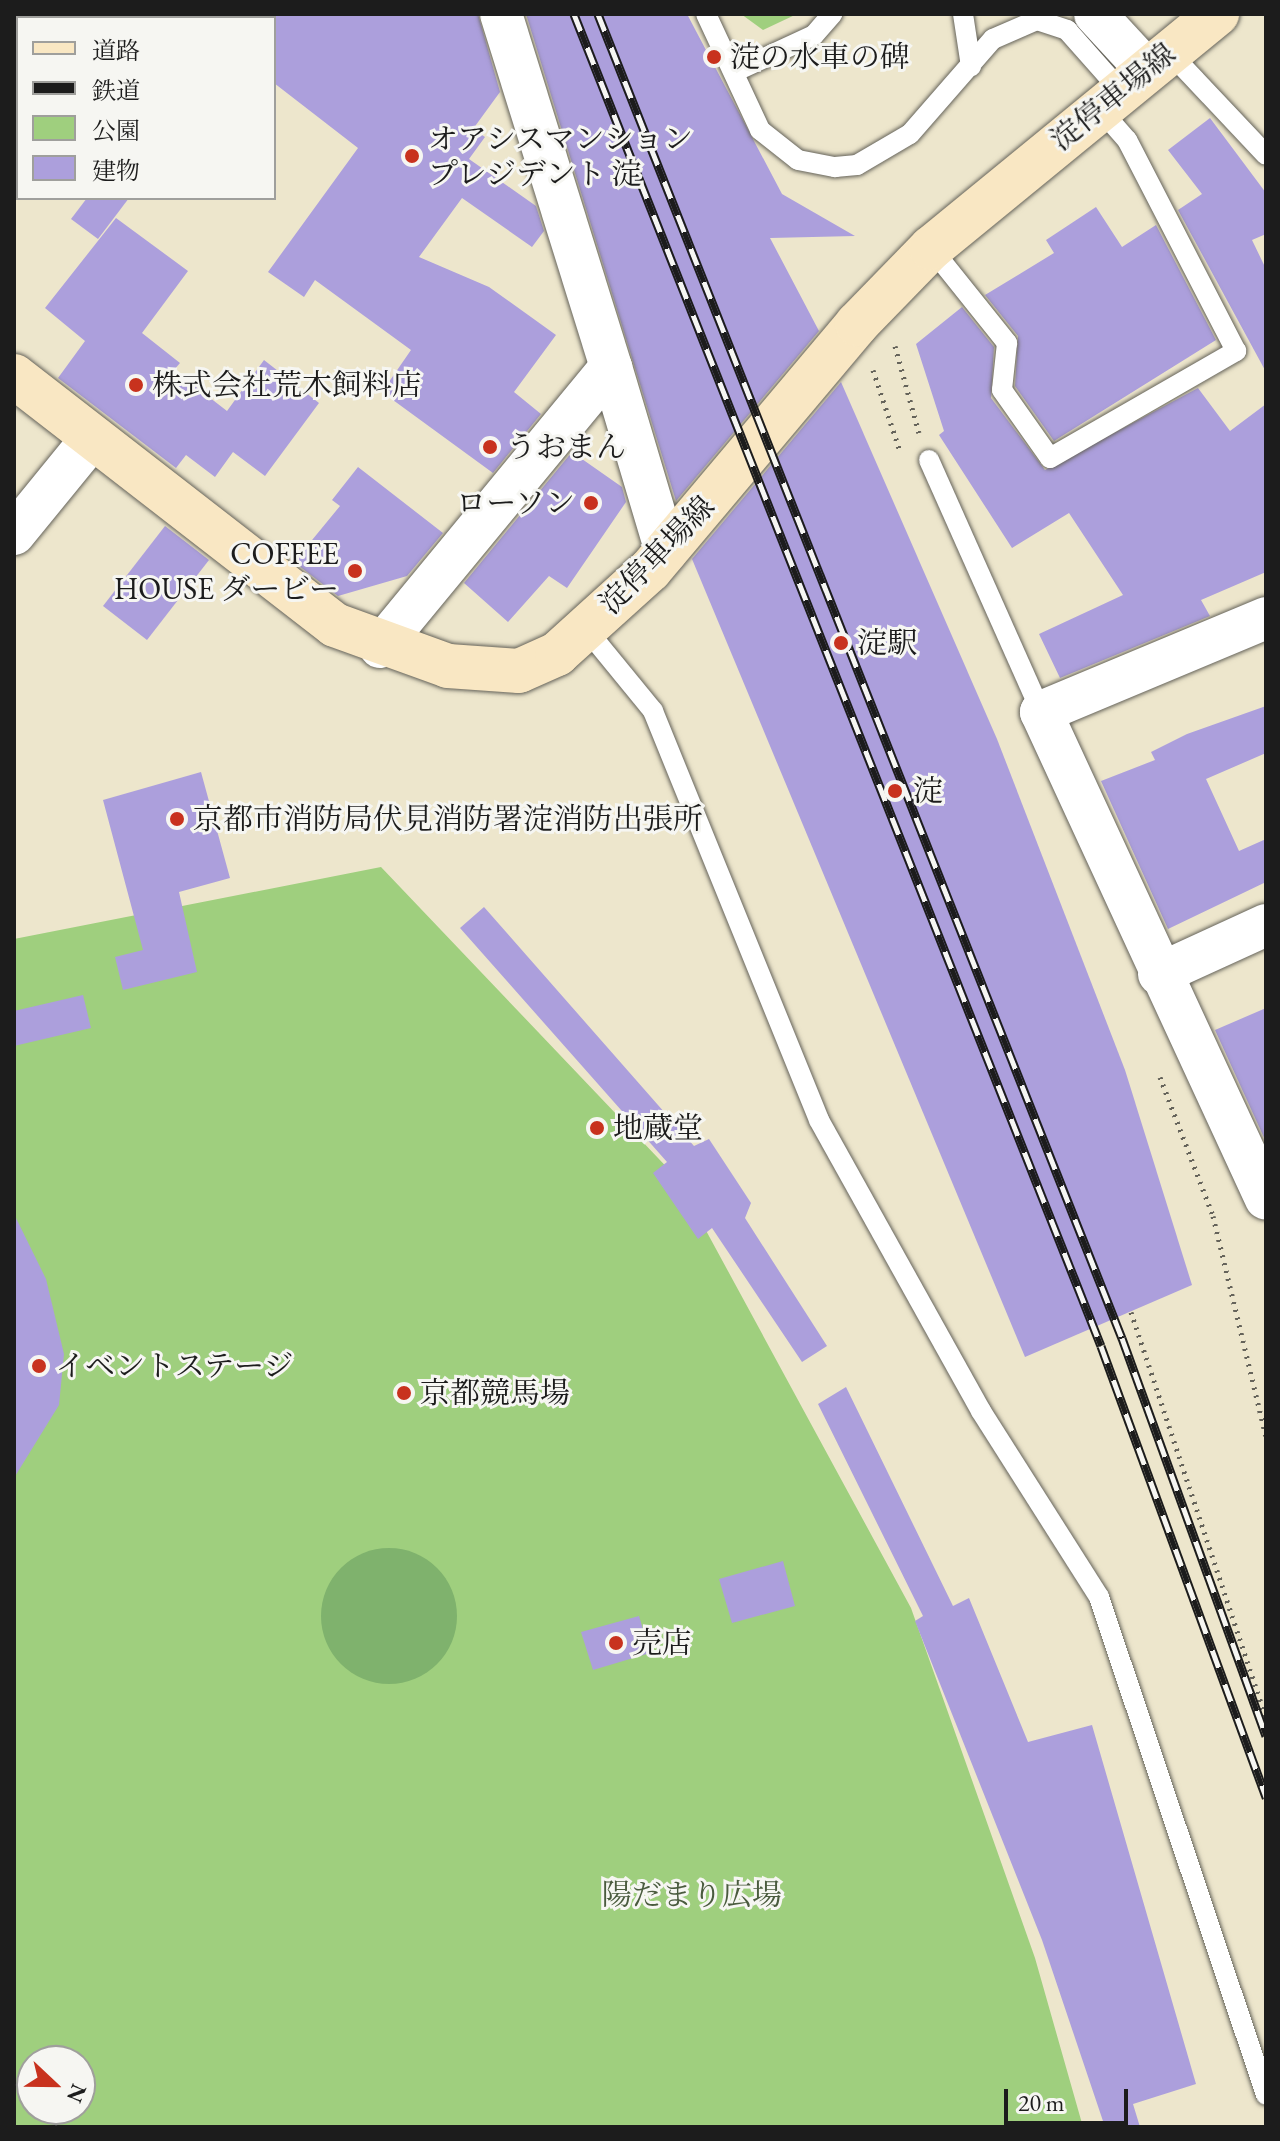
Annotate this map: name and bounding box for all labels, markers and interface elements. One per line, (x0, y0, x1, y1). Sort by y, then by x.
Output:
legend (16, 16, 276, 200)
text: 道路 (92, 35, 140, 66)
street label: 淀停車場線 (1043, 36, 1183, 158)
place label: 淀の水車の碑 (730, 39, 910, 75)
marker: 淀の水車の碑 (705, 48, 723, 66)
text: 鉄道 (92, 75, 140, 106)
text: 公園 (92, 115, 140, 146)
place label: オアシスマンション プレジデント 淀 (428, 121, 698, 192)
marker: オアシスマンション プレジデント 淀 (403, 147, 421, 165)
text: 建物 (92, 155, 140, 186)
place label: 株式会社荒木飼料店 (152, 367, 422, 403)
marker: 株式会社荒木飼料店 (127, 376, 145, 394)
place label: うおまん (506, 429, 626, 465)
marker: うおまん (481, 438, 499, 456)
place label: ローソン (455, 485, 575, 521)
street label: 淀停車場線 (592, 489, 722, 621)
marker: ローソン (582, 494, 600, 512)
place label: COFFEE HOUSE ダービー (114, 536, 339, 606)
marker: COFFEE HOUSE ダービー (346, 562, 364, 580)
place label: 淀駅 (857, 625, 917, 661)
marker: 淀駅 (832, 634, 850, 652)
place label: 淀 (913, 773, 943, 809)
marker: 淀 (884, 780, 906, 802)
place label: 京都市消防局伏見消防署淀消防出張所 (193, 801, 703, 837)
marker: 京都市消防局伏見消防署淀消防出張所 (168, 810, 186, 828)
place label: 地蔵堂 (613, 1110, 703, 1146)
marker: 地蔵堂 (588, 1119, 606, 1137)
place label: イベントステージ (55, 1348, 295, 1384)
marker: イベントステージ (30, 1357, 48, 1375)
place label: 京都競馬場 (420, 1375, 570, 1411)
marker: 京都競馬場 (395, 1384, 413, 1402)
place label: 売店 (632, 1625, 692, 1661)
marker: 売店 (607, 1634, 625, 1652)
park label: 陽だまり広場 (602, 1877, 782, 1913)
north arrow (16, 2045, 96, 2125)
scale bar (1008, 2073, 1132, 2123)
text: N (60, 2080, 94, 2107)
text: 20 m (1018, 2087, 1065, 2118)

